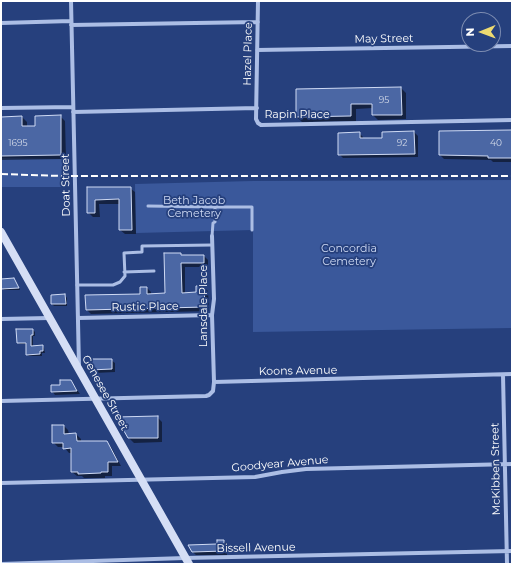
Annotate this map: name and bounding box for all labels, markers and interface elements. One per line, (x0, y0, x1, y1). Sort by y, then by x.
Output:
north arrow (461, 12, 501, 52)
street label: Hazel Place (241, 22, 255, 86)
text: N (463, 28, 477, 37)
street label: May Street (354, 32, 414, 46)
house number: 95 (379, 95, 389, 105)
street label: Rapin Place (264, 108, 330, 122)
house number: 1695 (8, 138, 28, 148)
house number: 92 (397, 138, 407, 148)
house number: 40 (490, 138, 502, 148)
street label: Doat Street (59, 153, 73, 217)
park label: Beth Jacob Cemetery (163, 194, 225, 220)
park label: Concordia Cemetery (321, 242, 377, 268)
street label: Lansdale Place (197, 265, 211, 347)
street label: Rustic Place (111, 300, 179, 314)
street label: Genesee Street (79, 353, 131, 433)
street label: Koons Avenue (259, 364, 337, 378)
street label: McKibben Street (489, 423, 503, 515)
street label: Goodyear Avenue (231, 453, 329, 475)
street label: Bissell Avenue (216, 541, 296, 555)

